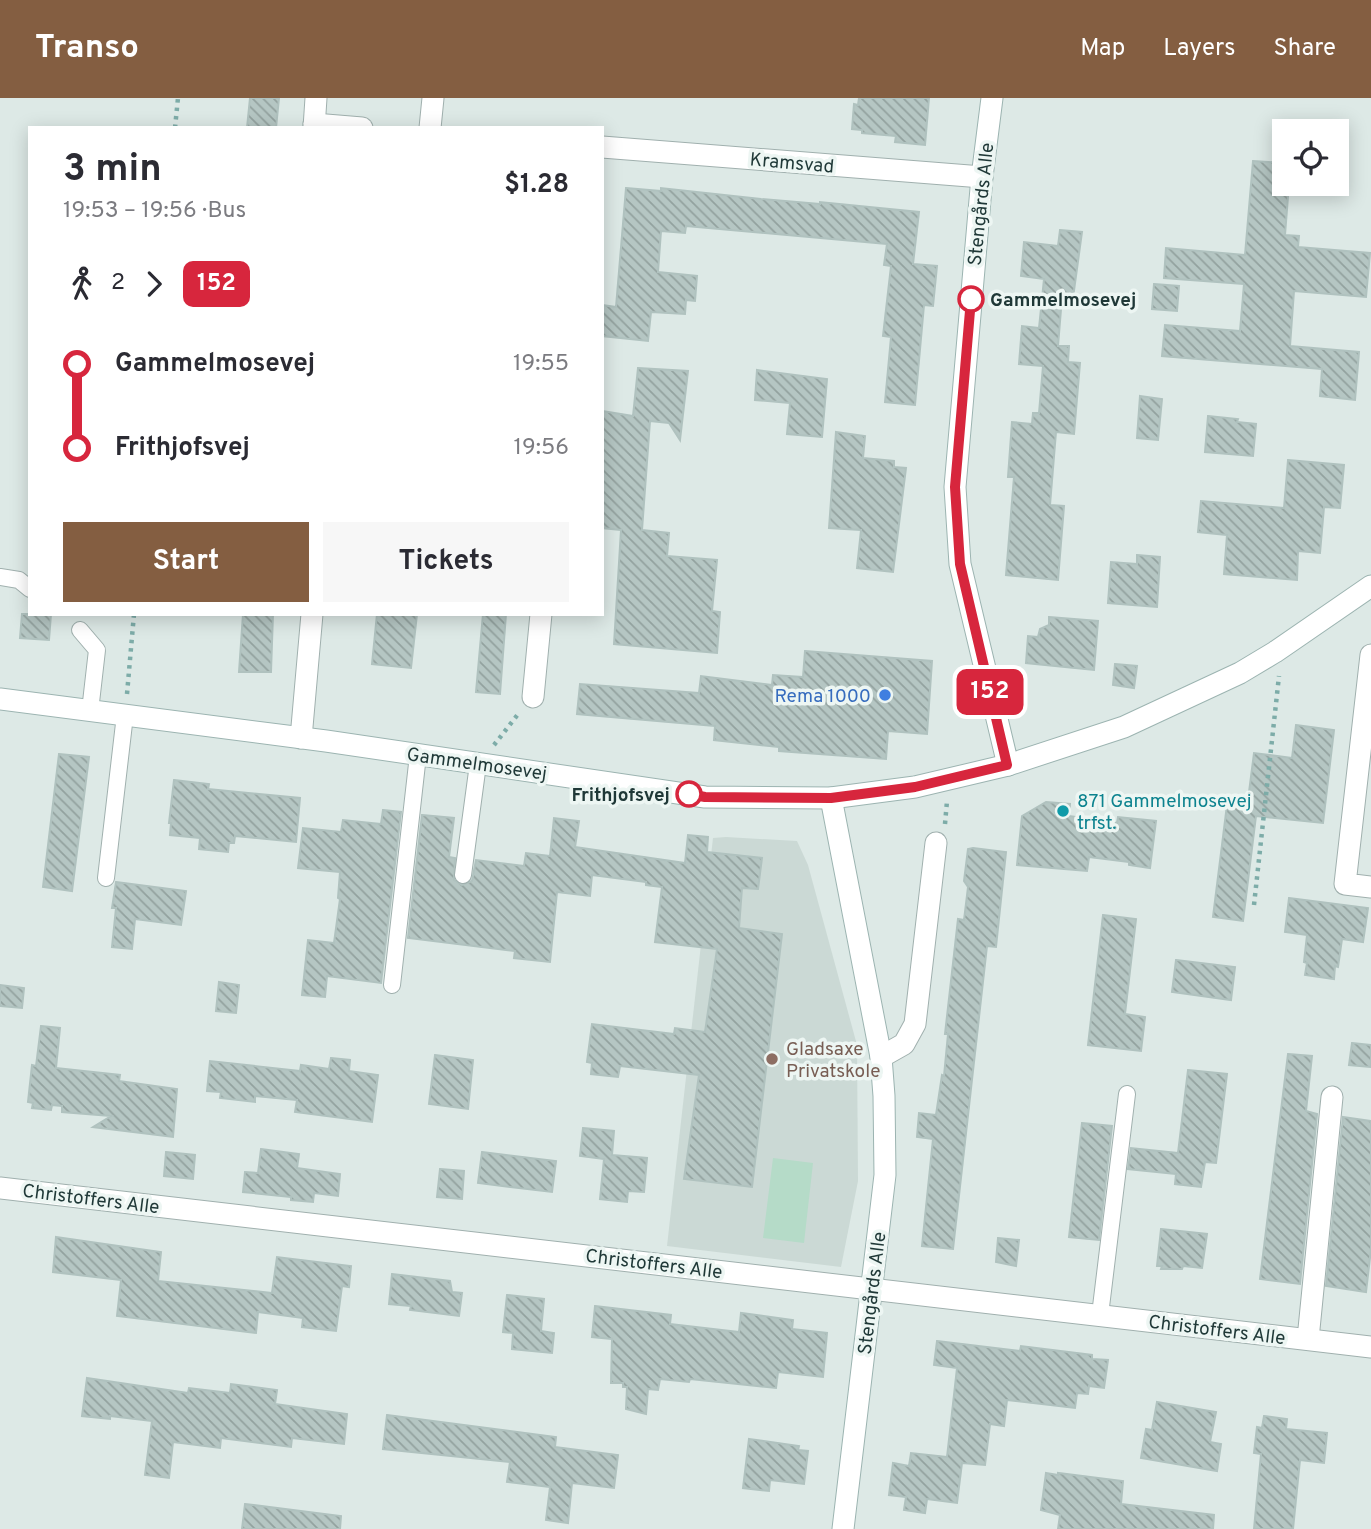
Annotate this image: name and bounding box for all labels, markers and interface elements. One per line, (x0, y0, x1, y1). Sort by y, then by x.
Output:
text: Transo (35, 28, 139, 70)
text: Map (1080, 34, 1125, 64)
text: Layers (1163, 34, 1235, 64)
text: Share (1273, 34, 1336, 64)
map controls (1272, 119, 1349, 196)
button: locate (1272, 119, 1349, 196)
street label: Stengårds Alle (964, 142, 1000, 267)
text: 3 min (63, 146, 162, 195)
street label: Kramsvad (749, 148, 835, 180)
text: $1.28 (504, 169, 569, 202)
text: 19:53 – 19:56 · Bus (63, 197, 246, 226)
icon: walk (63, 265, 101, 303)
icon: forward (135, 265, 173, 303)
text: 2 (111, 269, 125, 298)
text: 152 (197, 269, 236, 299)
marker: Gammelmosevej (958, 286, 984, 312)
place label: Gammelmosevej (990, 289, 1136, 313)
text: Gammelmosevej (115, 348, 315, 381)
text: 19:55 (513, 350, 569, 379)
text: Frithjofsvej (115, 432, 250, 465)
text: 19:56 (514, 434, 569, 463)
button: Start (63, 522, 309, 602)
button: Tickets (323, 522, 569, 602)
line badge: 152 (950, 669, 1030, 715)
text: 152 (971, 677, 1009, 707)
place label: Rema 1000 (774, 685, 871, 709)
marker: Rema 1000 (877, 687, 893, 703)
street label: Gammelmosevej (405, 743, 548, 787)
marker: Frithjofsvej (676, 781, 702, 807)
place label: Frithjofsvej (571, 784, 670, 808)
place label: 871 Gammelmosevej trfst. (1077, 790, 1252, 836)
marker: 871 Gammelmosevej trfst. (1055, 803, 1071, 819)
place label: Gladsaxe Privatskole (786, 1038, 880, 1084)
marker: Gladsaxe Privatskole (764, 1051, 780, 1067)
street label: Christoffers Alle (21, 1180, 161, 1220)
street label: Stengårds Alle (854, 1230, 892, 1356)
street label: Christoffers Alle (584, 1245, 724, 1285)
street label: Christoffers Alle (1147, 1311, 1287, 1351)

